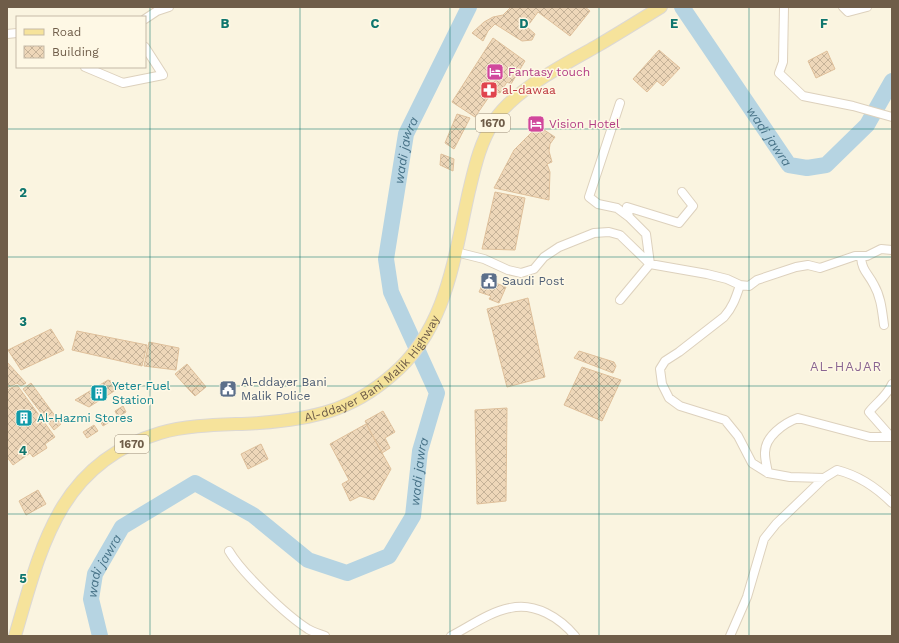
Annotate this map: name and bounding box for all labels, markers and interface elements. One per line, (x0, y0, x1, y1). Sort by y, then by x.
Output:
legend (16, 16, 146, 68)
text: B (221, 16, 230, 31)
text: C (371, 16, 380, 31)
text: D (519, 16, 529, 31)
text: E (670, 16, 678, 31)
text: F (820, 16, 828, 31)
text: Road (52, 25, 81, 39)
text: Building (52, 45, 99, 59)
hotel icon: Fantasy touch (485, 62, 505, 82)
place label: Fantasy touch (508, 65, 590, 79)
pharmacy icon: al-dawaa (479, 80, 499, 100)
place label: al-dawaa (502, 83, 556, 97)
water label: wadi jawra (744, 103, 795, 169)
water label: wadi jawra (391, 114, 421, 185)
road number: 1670 (476, 114, 510, 132)
hotel icon: Vision Hotel (526, 114, 546, 134)
place label: Vision Hotel (549, 117, 620, 131)
text: 2 (19, 185, 27, 200)
public building icon: Saudi Post (479, 271, 499, 291)
place label: Saudi Post (502, 274, 564, 288)
street label: Al-ddayer Bani Malik Highway (303, 312, 442, 424)
text: 3 (19, 314, 27, 329)
district label: AL-HAJAR (810, 359, 882, 374)
place label: Al-ddayer Bani Malik Police (241, 375, 327, 403)
place label: Yeter Fuel Station (112, 379, 171, 407)
public building icon: Al-ddayer Bani Malik Police (218, 379, 238, 399)
building icon: Yeter Fuel Station (89, 383, 109, 403)
building icon: Al-Hazmi Stores (14, 408, 34, 428)
place label: Al-Hazmi Stores (37, 411, 133, 425)
road number: 1670 (115, 435, 149, 453)
water label: wadi jawra (407, 436, 431, 507)
text: 4 (19, 443, 28, 458)
water label: wadi jawra (84, 531, 124, 599)
text: 5 (19, 571, 27, 586)

